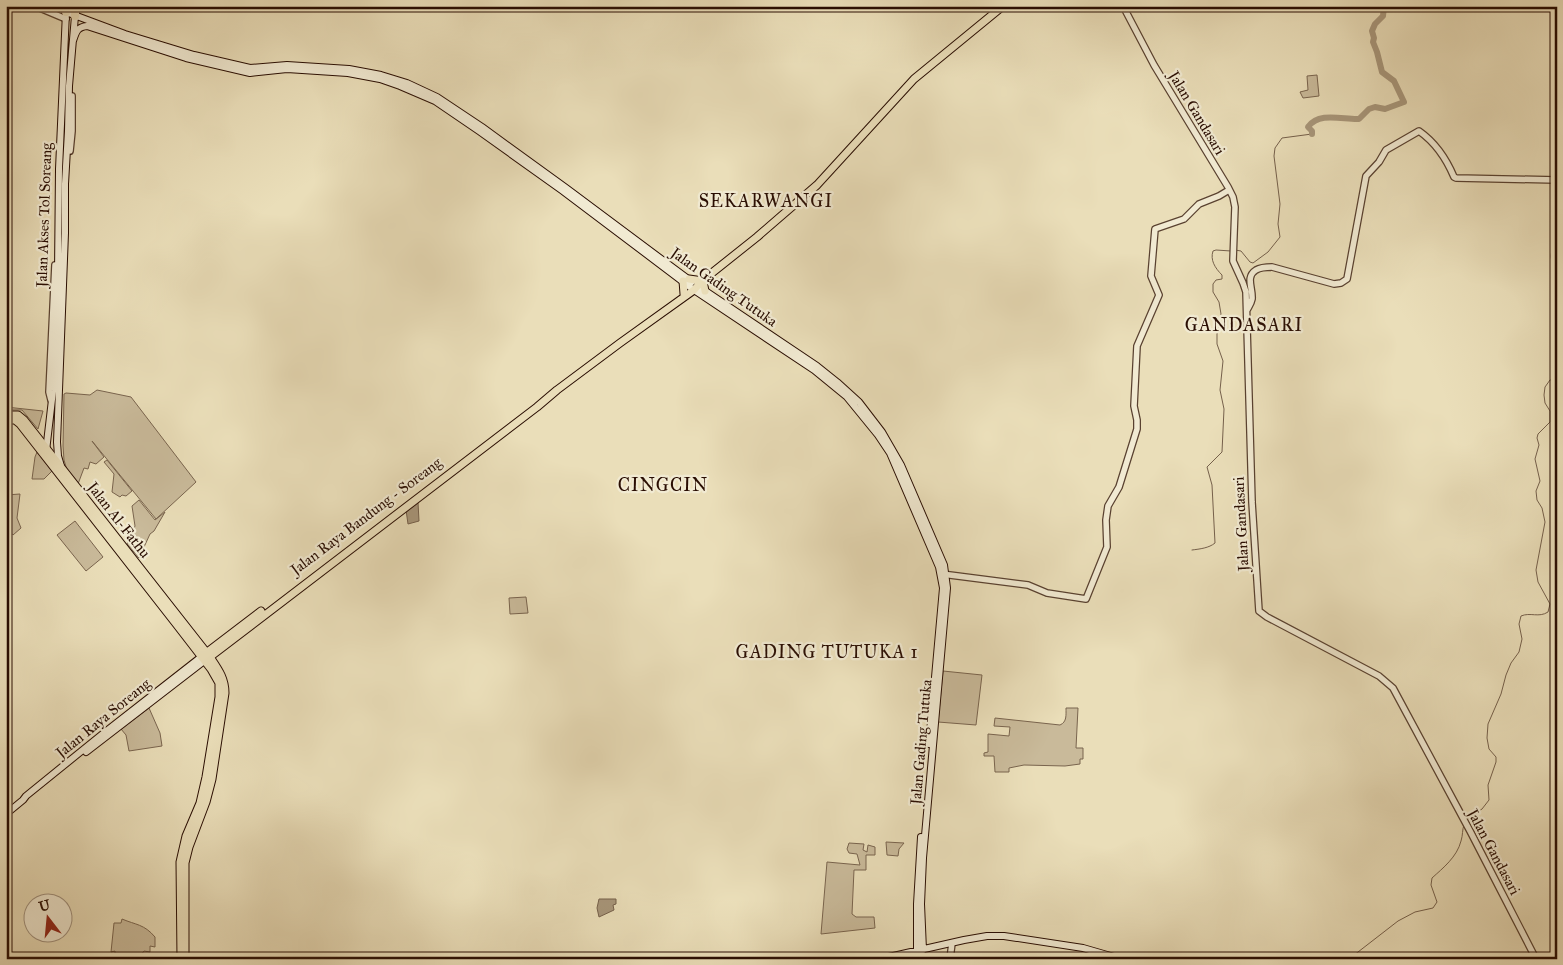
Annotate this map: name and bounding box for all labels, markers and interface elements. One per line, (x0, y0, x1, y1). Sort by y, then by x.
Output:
street label: Jalan Gandasari (1163, 66, 1229, 159)
street label: Jalan Akses Tol Soreang (32, 141, 57, 290)
district label: SEKARWANGI (699, 190, 833, 212)
street label: Jalan Gading Tutuka (665, 242, 781, 332)
district label: GANDASARI (1185, 314, 1303, 336)
street label: Jalan Raya Bandung - Soreang (285, 453, 446, 581)
district label: CINGCIN (618, 474, 708, 496)
street label: Jalan Gandasari (1230, 476, 1254, 574)
street label: Jalan Al-Fathu (82, 477, 154, 562)
district label: GADING TUTUKA 1 (735, 641, 919, 663)
street label: Jalan Raya Soreang (51, 674, 155, 764)
street label: Jalan Gading Tutuka (906, 678, 936, 807)
street label: Jalan Gandasari (1462, 804, 1524, 898)
north arrow (22, 892, 72, 942)
text: U (37, 896, 53, 916)

